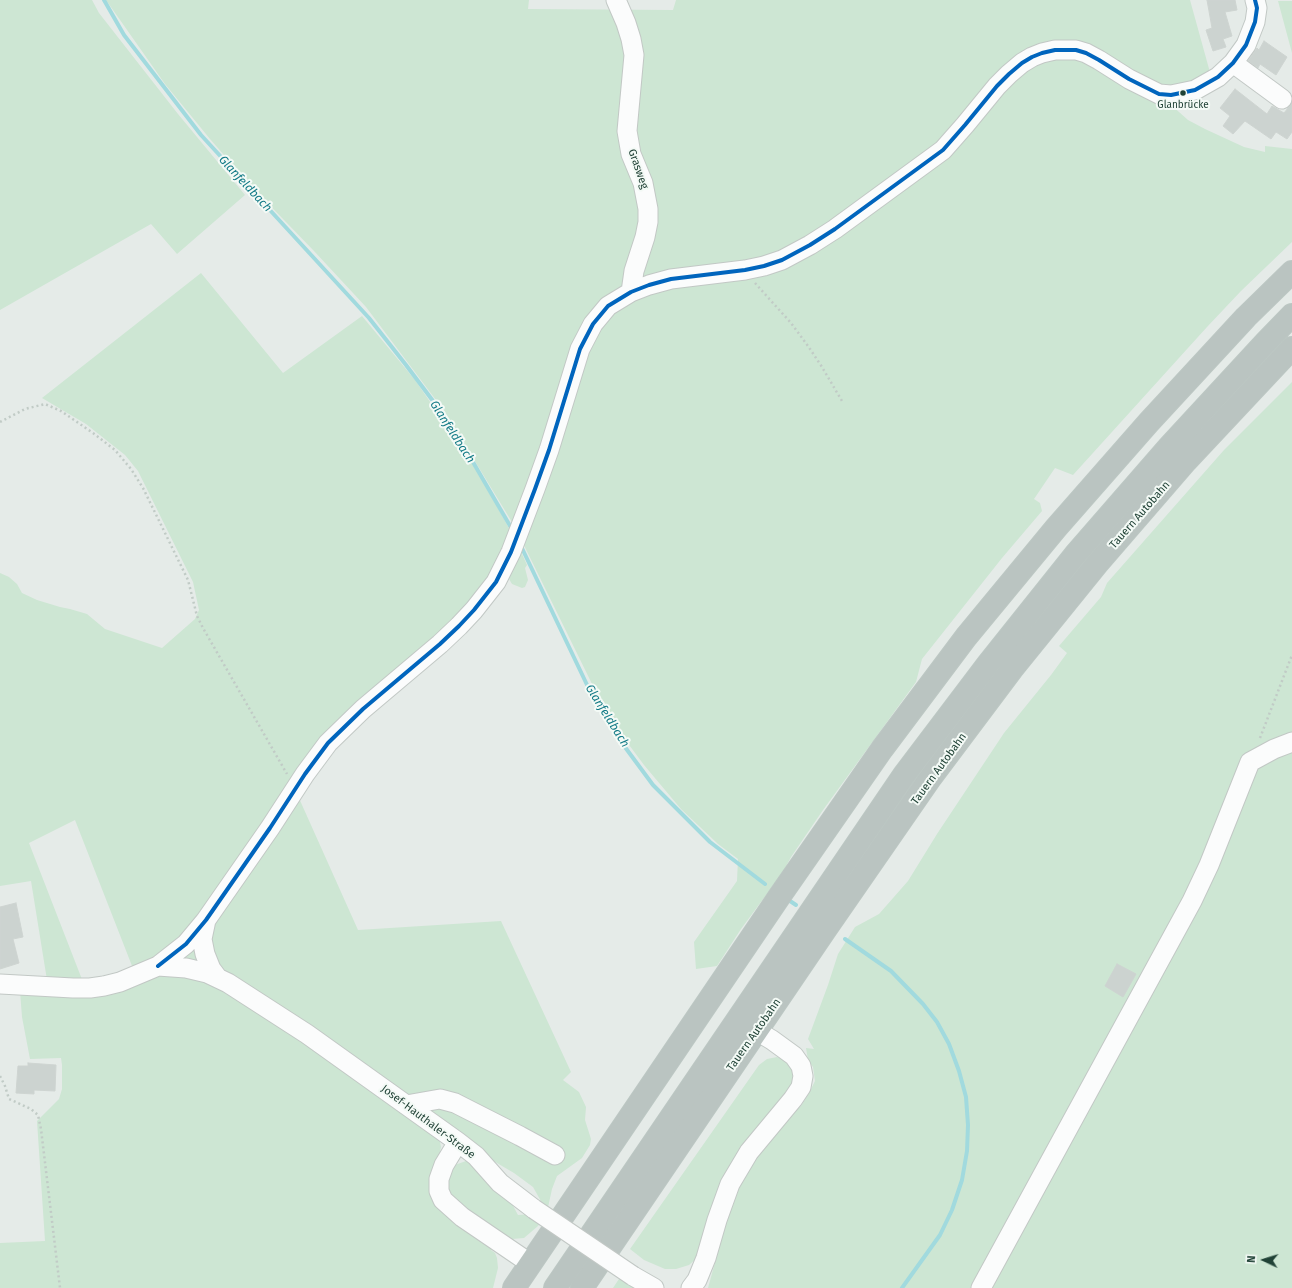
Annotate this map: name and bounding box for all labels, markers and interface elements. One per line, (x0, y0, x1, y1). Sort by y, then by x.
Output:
marker: Glanbrücke (1178, 88, 1188, 98)
place label: Glanbrücke (1157, 99, 1209, 111)
street label: Grasweg (625, 147, 651, 191)
water label: Glanfeldbach (215, 153, 275, 215)
water label: Glanfeldbach (426, 398, 478, 466)
street label: Tauern Autobahn (1107, 478, 1173, 552)
water label: Glanfeldbach (582, 682, 632, 750)
street label: Tauern Autobahn (909, 731, 969, 807)
street label: Tauern Autobahn (724, 996, 784, 1074)
street label: Josef-Hauthaler-Straße (378, 1082, 478, 1162)
north arrow (1244, 1240, 1284, 1280)
text: N (1245, 1255, 1258, 1263)

